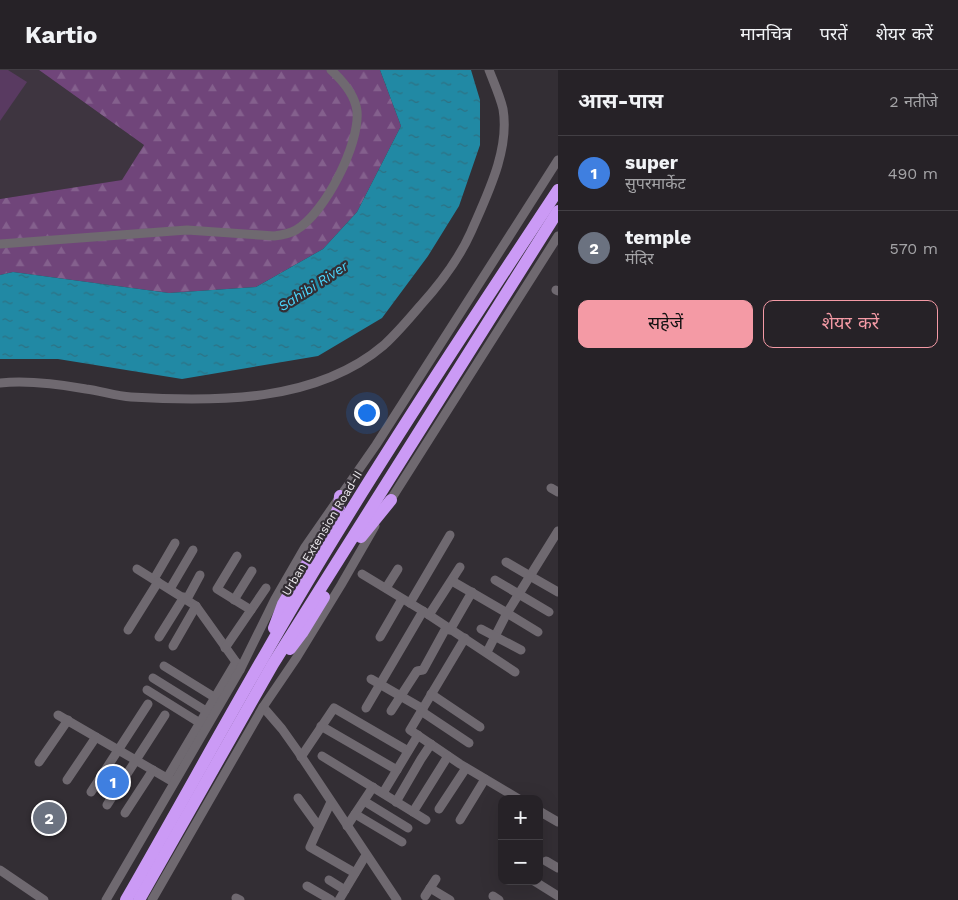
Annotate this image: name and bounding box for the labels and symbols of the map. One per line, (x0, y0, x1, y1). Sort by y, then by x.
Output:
water label: Sahibi River (275, 257, 351, 314)
your location (354, 400, 380, 426)
street label: Urban Extension Road-II (279, 468, 365, 598)
pin: 1 (97, 763, 129, 801)
pin: 2 (33, 799, 65, 837)

